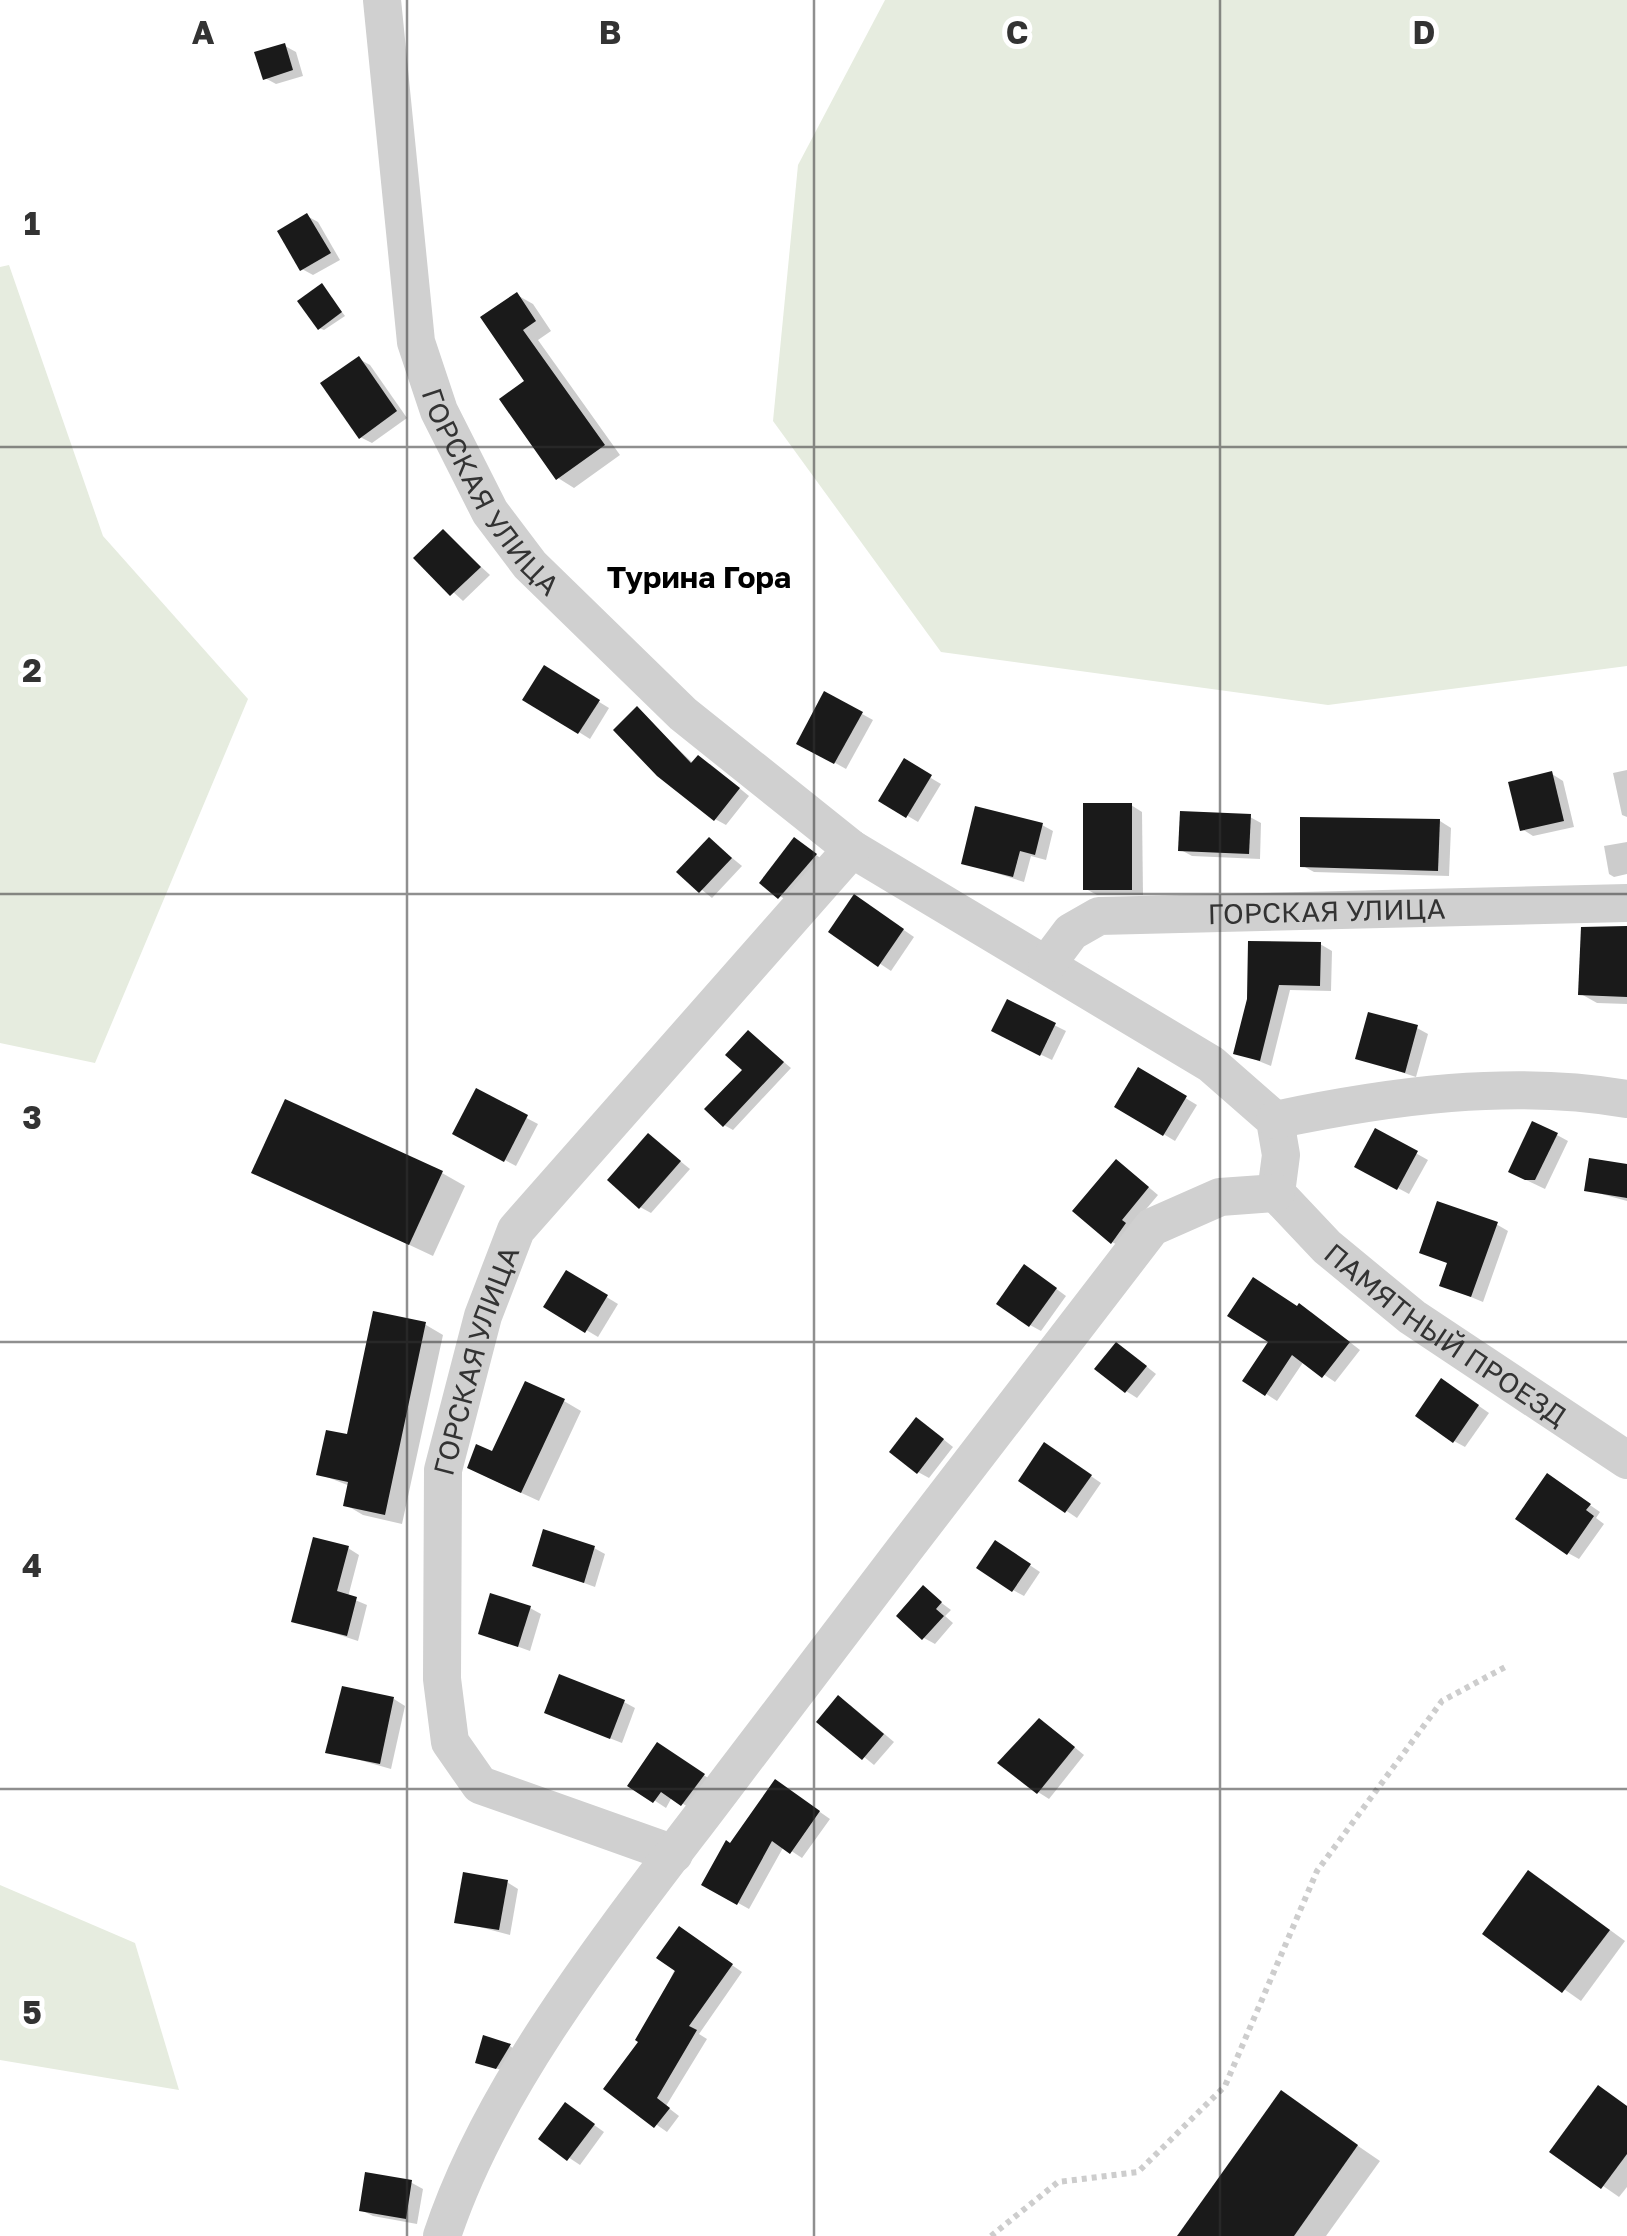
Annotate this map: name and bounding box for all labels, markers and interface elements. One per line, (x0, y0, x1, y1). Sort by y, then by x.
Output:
text: A (192, 13, 215, 51)
text: B (599, 13, 621, 51)
text: C (1006, 13, 1028, 51)
text: D (1413, 13, 1435, 51)
text: 1 (24, 204, 40, 242)
street label: ГОРСКАЯ УЛИЦА (416, 384, 567, 601)
district label: Турина Гора (607, 559, 791, 595)
text: 2 (22, 651, 42, 689)
street label: ГОРСКАЯ УЛИЦА (1207, 891, 1446, 930)
text: 3 (22, 1098, 42, 1136)
street label: ПАМЯТНЫЙ ПРОЕЗД (1318, 1236, 1573, 1432)
street label: ГОРСКАЯ УЛИЦА (426, 1241, 525, 1479)
text: 4 (22, 1546, 42, 1584)
text: 5 (22, 1993, 42, 2031)

